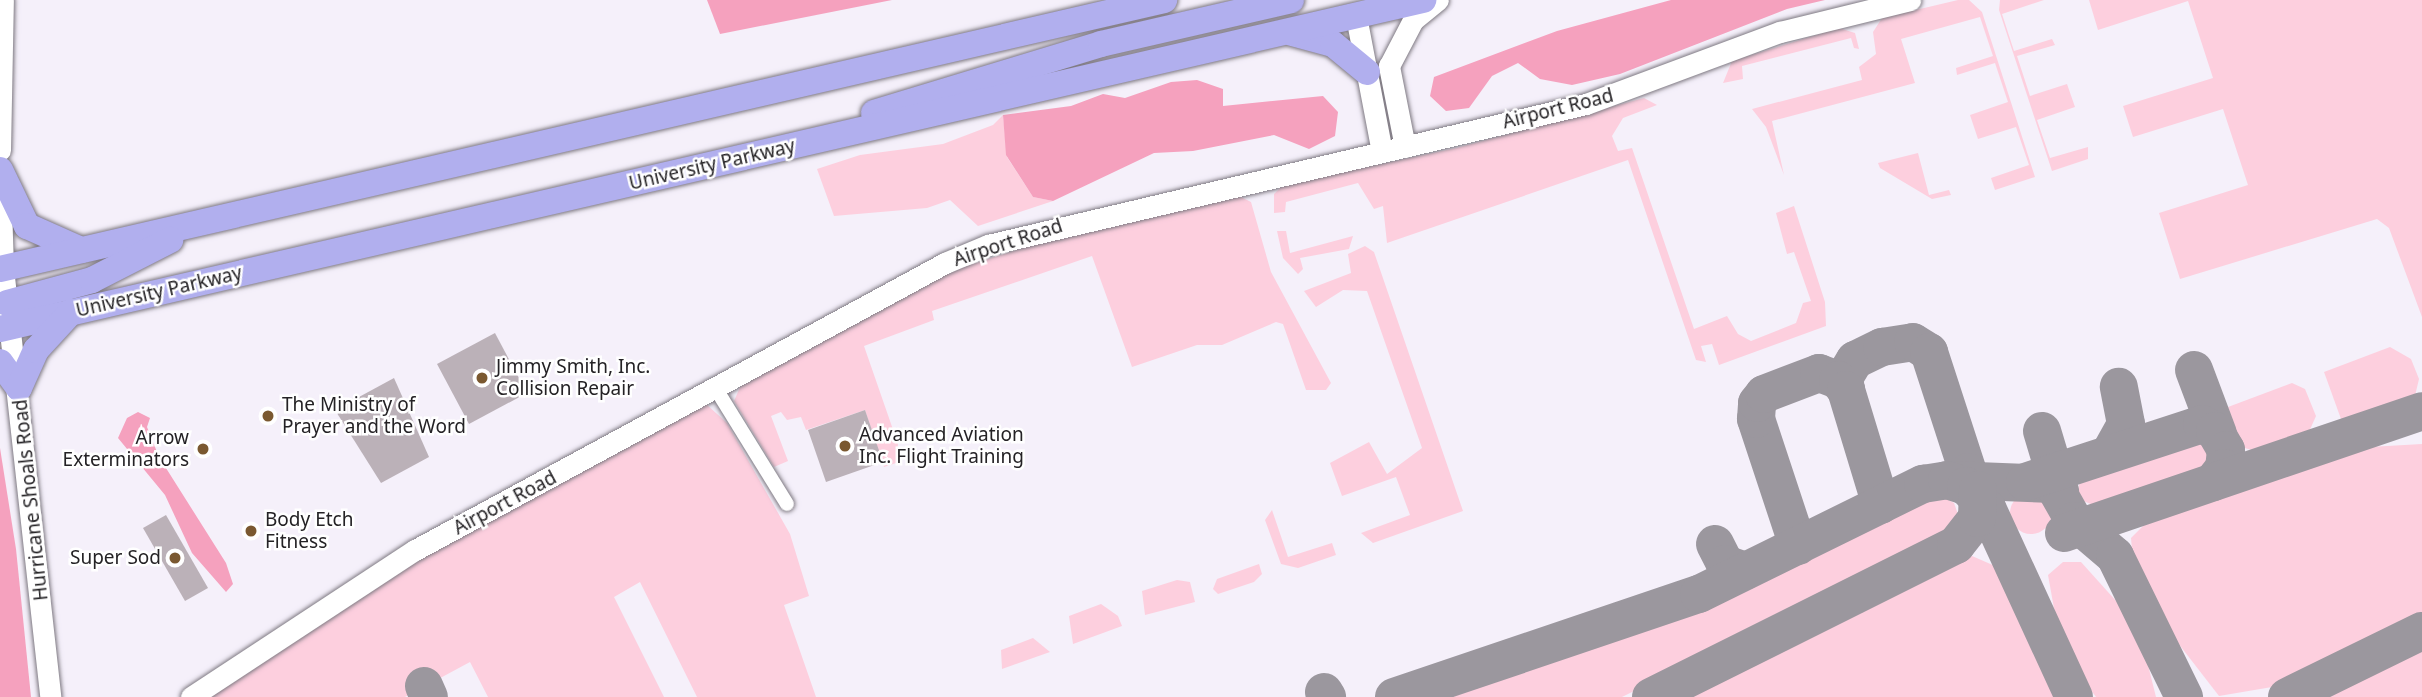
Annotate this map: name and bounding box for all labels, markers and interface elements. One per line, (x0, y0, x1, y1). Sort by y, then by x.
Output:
street label: Airport Road (1500, 84, 1616, 134)
street label: University Parkway (627, 135, 797, 195)
street label: Airport Road (951, 215, 1065, 271)
street label: University Parkway (74, 262, 244, 322)
place label: Jimmy Smith, Inc. Collision Repair (496, 356, 650, 400)
marker: Jimmy Smith, Inc. Collision Repair (474, 370, 490, 386)
place label: The Ministry of Prayer and the Word (282, 394, 466, 438)
street label: Hurricane Shoals Road (9, 398, 53, 602)
marker: The Ministry of Prayer and the Word (260, 408, 276, 424)
place label: Advanced Aviation Inc. Flight Training (859, 424, 1024, 468)
place label: Arrow Exterminators (63, 427, 189, 471)
marker: Advanced Aviation Inc. Flight Training (837, 438, 853, 454)
marker: Arrow Exterminators (195, 441, 211, 457)
street label: Airport Road (450, 466, 560, 540)
place label: Body Etch Fitness (265, 509, 353, 553)
marker: Body Etch Fitness (243, 523, 259, 539)
place label: Super Sod (70, 547, 161, 569)
marker: Super Sod (167, 550, 183, 566)

